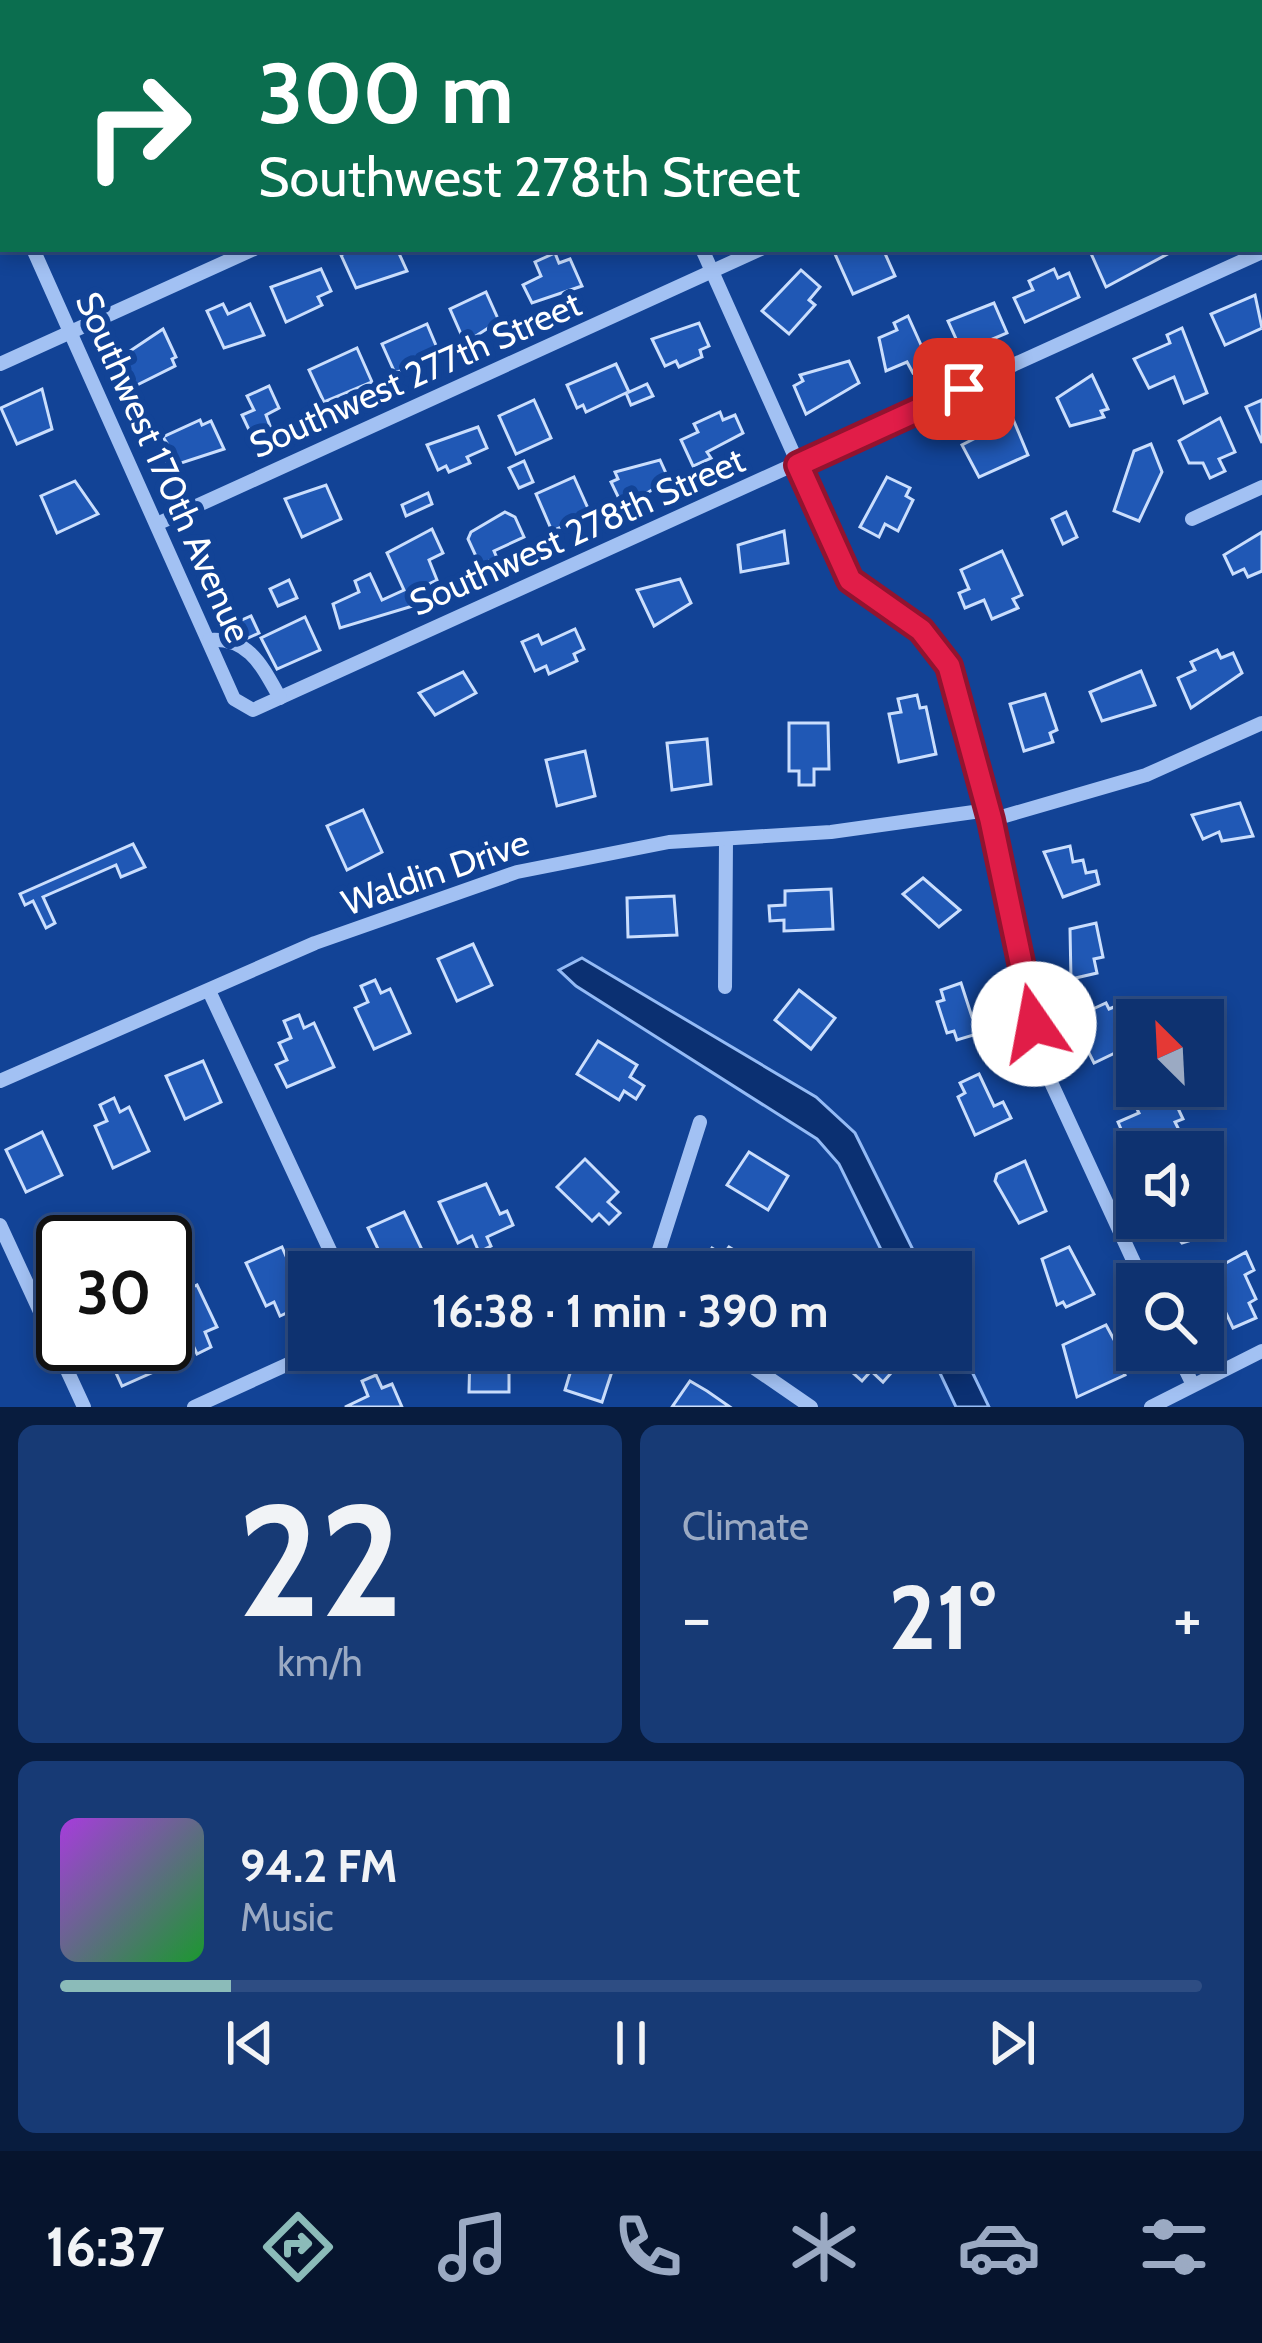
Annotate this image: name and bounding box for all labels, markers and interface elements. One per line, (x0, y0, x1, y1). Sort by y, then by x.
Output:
text: 300 m (258, 42, 514, 144)
icon: right (60, 48, 216, 204)
text: Southwest 278th Street (258, 144, 800, 210)
street label: Southwest 277th Street (243, 281, 587, 467)
street label: Southwest 170th Avenue (67, 285, 261, 649)
pin (913, 338, 1015, 440)
icon: arrive (931, 356, 997, 422)
street label: Southwest 278th Street (403, 437, 751, 625)
street label: Waldin Drive (336, 819, 534, 925)
position arrow (971, 961, 1097, 1087)
north arrow (1116, 999, 1224, 1107)
map controls (1116, 999, 1224, 1371)
button: sound (1116, 1131, 1224, 1239)
speed limit sign: 30 (36, 1215, 192, 1371)
button: search (1116, 1263, 1224, 1371)
text: 16:38 · 1 min · 390 m (432, 1284, 828, 1338)
text: 22 (237, 1465, 403, 1655)
text: Climate (682, 1502, 809, 1550)
text: 21° (889, 1562, 995, 1672)
text: − (682, 1577, 711, 1658)
text: + (1173, 1577, 1202, 1658)
text: km/h (277, 1638, 363, 1686)
text: 94.2 FM (240, 1839, 398, 1893)
text: Music (240, 1893, 334, 1941)
icon: previous (217, 2010, 283, 2076)
icon: pause (598, 2010, 664, 2076)
icon: next (979, 2010, 1045, 2076)
icon: directions (256, 2205, 340, 2289)
icon: music (431, 2205, 515, 2289)
icon: phone (606, 2205, 690, 2289)
icon: climate (782, 2205, 866, 2289)
icon: car (957, 2205, 1041, 2289)
icon: filters (1132, 2205, 1216, 2289)
text: 16:37 (46, 2214, 165, 2280)

